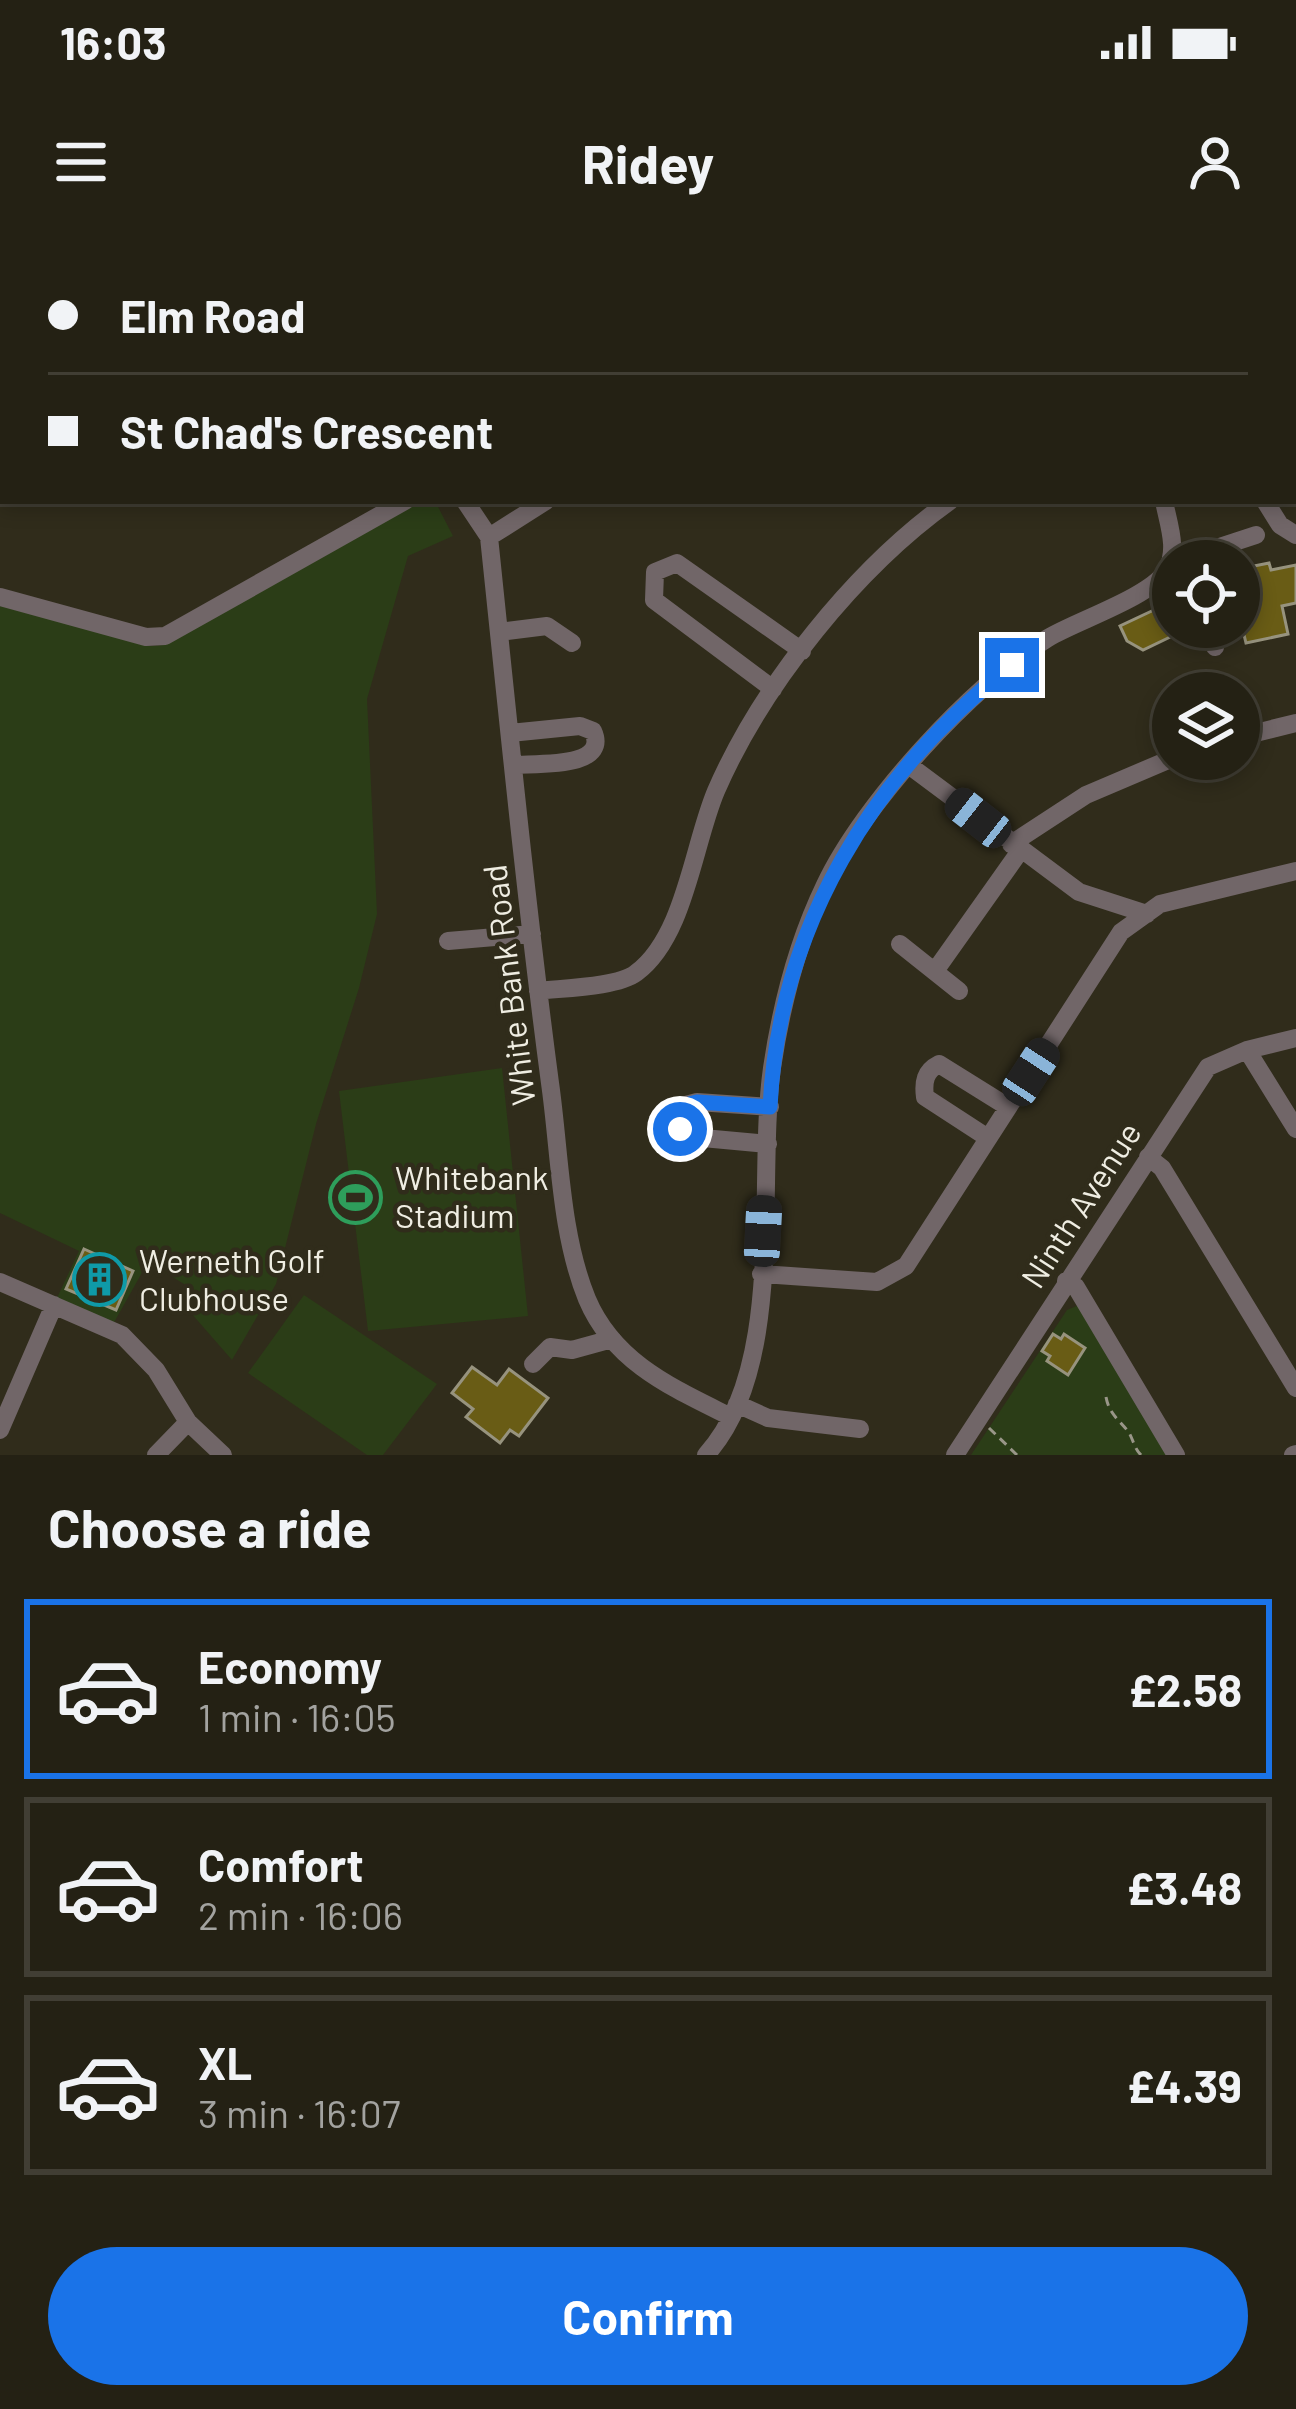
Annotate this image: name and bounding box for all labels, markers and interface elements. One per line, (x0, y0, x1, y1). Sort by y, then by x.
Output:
text: 16:03 (60, 15, 166, 69)
icon: menu (48, 129, 114, 195)
icon: person (1182, 129, 1248, 195)
text: Ridey (582, 130, 714, 195)
text: Elm Road (120, 288, 305, 342)
text: St Chad's Crescent (120, 404, 493, 458)
map controls (1152, 540, 1260, 780)
button: locate (1152, 540, 1260, 648)
route end (985, 638, 1039, 692)
button: layers (1152, 672, 1260, 780)
car (939, 782, 1017, 854)
street label: White Bank Road (473, 863, 543, 1108)
car (996, 1032, 1066, 1112)
route start (653, 1102, 707, 1156)
street label: Ninth Avenue (1012, 1114, 1149, 1295)
place label: Whitebank Stadium (395, 1157, 548, 1235)
sports icon: Whitebank Stadium (328, 1169, 384, 1225)
car (743, 1194, 783, 1268)
place label: Werneth Golf Clubhouse (139, 1240, 325, 1318)
building icon: Werneth Golf Clubhouse (72, 1252, 128, 1308)
text: Choose a ride (48, 1494, 372, 1559)
icon: car (54, 1635, 162, 1743)
text: Economy (198, 1639, 382, 1693)
text: £2.58 (1128, 1662, 1242, 1716)
text: 1 min · 16:05 (198, 1693, 396, 1740)
icon: car (54, 1833, 162, 1941)
text: Comfort (198, 1837, 364, 1891)
text: £3.48 (1126, 1860, 1242, 1914)
text: 2 min · 16:06 (198, 1891, 403, 1938)
icon: car (54, 2031, 162, 2139)
text: XL (198, 2035, 252, 2089)
text: £4.39 (1127, 2058, 1242, 2112)
text: 3 min · 16:07 (198, 2089, 400, 2136)
button: Confirm (48, 2247, 1248, 2385)

